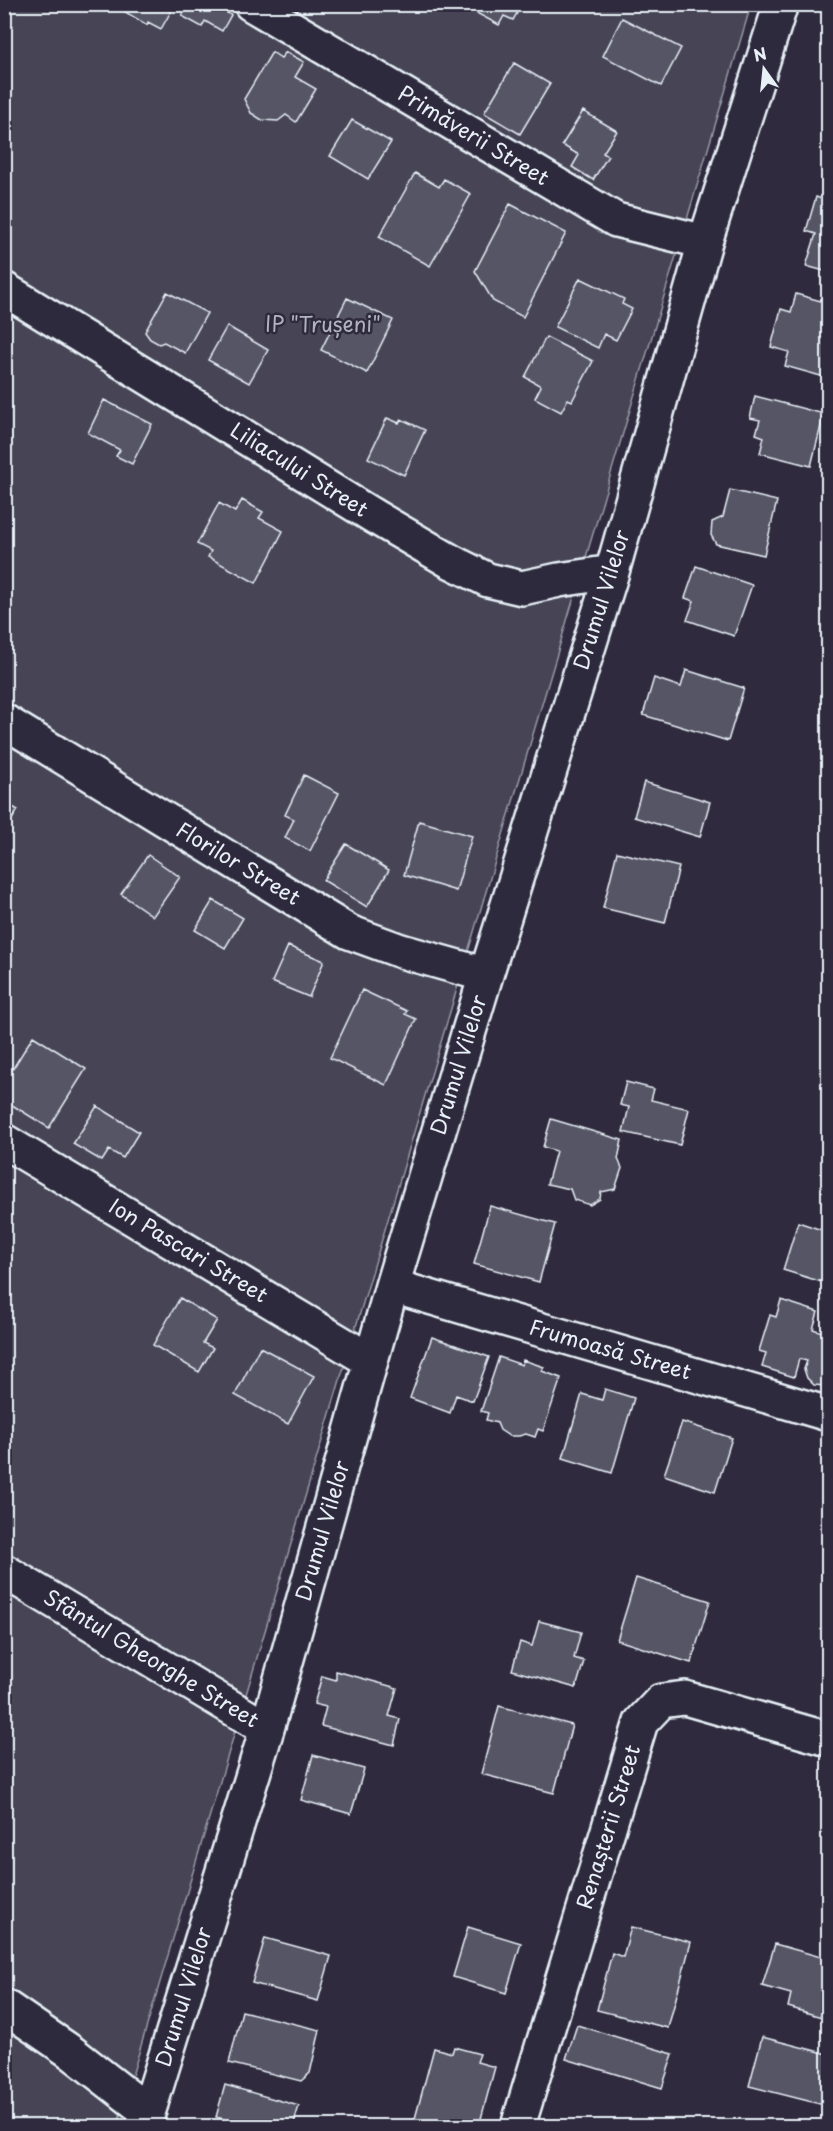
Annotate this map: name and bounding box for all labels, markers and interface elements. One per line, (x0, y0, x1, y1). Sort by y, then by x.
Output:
north arrow (734, 39, 794, 99)
text: N (751, 40, 769, 67)
street label: Primăverii Street (392, 76, 556, 192)
park label: IP "Trușeni" (265, 307, 381, 339)
street label: Liliacului Street (225, 413, 375, 524)
street label: Drumul Vilelor (564, 525, 637, 673)
street label: Florilor Street (171, 813, 307, 912)
street label: Drumul Vilelor (421, 990, 494, 1138)
street label: Ion Pascari Street (103, 1189, 275, 1309)
street label: Frumoasă Street (526, 1310, 695, 1387)
street label: Drumul Vilelor (286, 1456, 356, 1604)
street label: Sfântul Gheorghe Street (38, 1580, 266, 1734)
street label: Renașterii Street (567, 1740, 647, 1912)
street label: Drumul Vilelor (146, 1922, 219, 2070)

